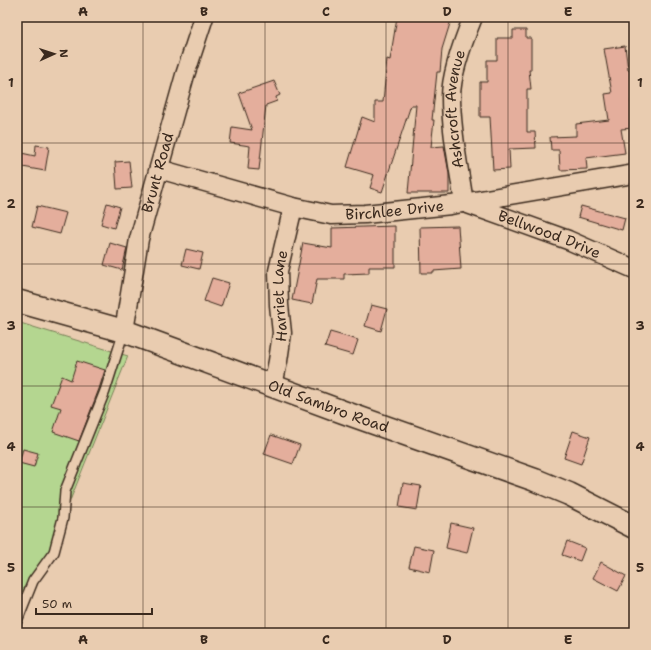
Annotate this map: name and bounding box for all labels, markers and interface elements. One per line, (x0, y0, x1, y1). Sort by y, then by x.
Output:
text: A (78, 3, 88, 20)
text: B (200, 3, 208, 20)
text: C (322, 3, 330, 20)
text: D (442, 3, 452, 20)
text: E (564, 3, 573, 20)
north arrow (34, 34, 74, 74)
street label: Ashcroft Avenue (441, 47, 470, 170)
text: N (56, 49, 71, 59)
text: 1 (8, 74, 14, 91)
text: 1 (637, 74, 643, 91)
street label: Brunt Road (137, 130, 178, 215)
text: 2 (6, 195, 16, 212)
text: 2 (635, 195, 645, 212)
street label: Birchlee Drive (345, 196, 445, 225)
street label: Bellwood Drive (495, 206, 604, 263)
street label: Harriet Lane (268, 248, 293, 343)
text: 3 (6, 317, 16, 334)
text: 3 (635, 317, 645, 334)
street label: Old Sambro Road (265, 375, 392, 438)
text: 4 (6, 438, 16, 455)
text: 4 (635, 438, 645, 455)
text: 5 (7, 559, 15, 576)
text: 5 (636, 559, 644, 576)
scale bar (36, 590, 152, 616)
text: 50 m (42, 596, 72, 612)
text: A (78, 631, 88, 648)
text: B (200, 631, 208, 648)
text: C (322, 631, 330, 648)
text: D (442, 631, 452, 648)
text: E (564, 631, 573, 648)

